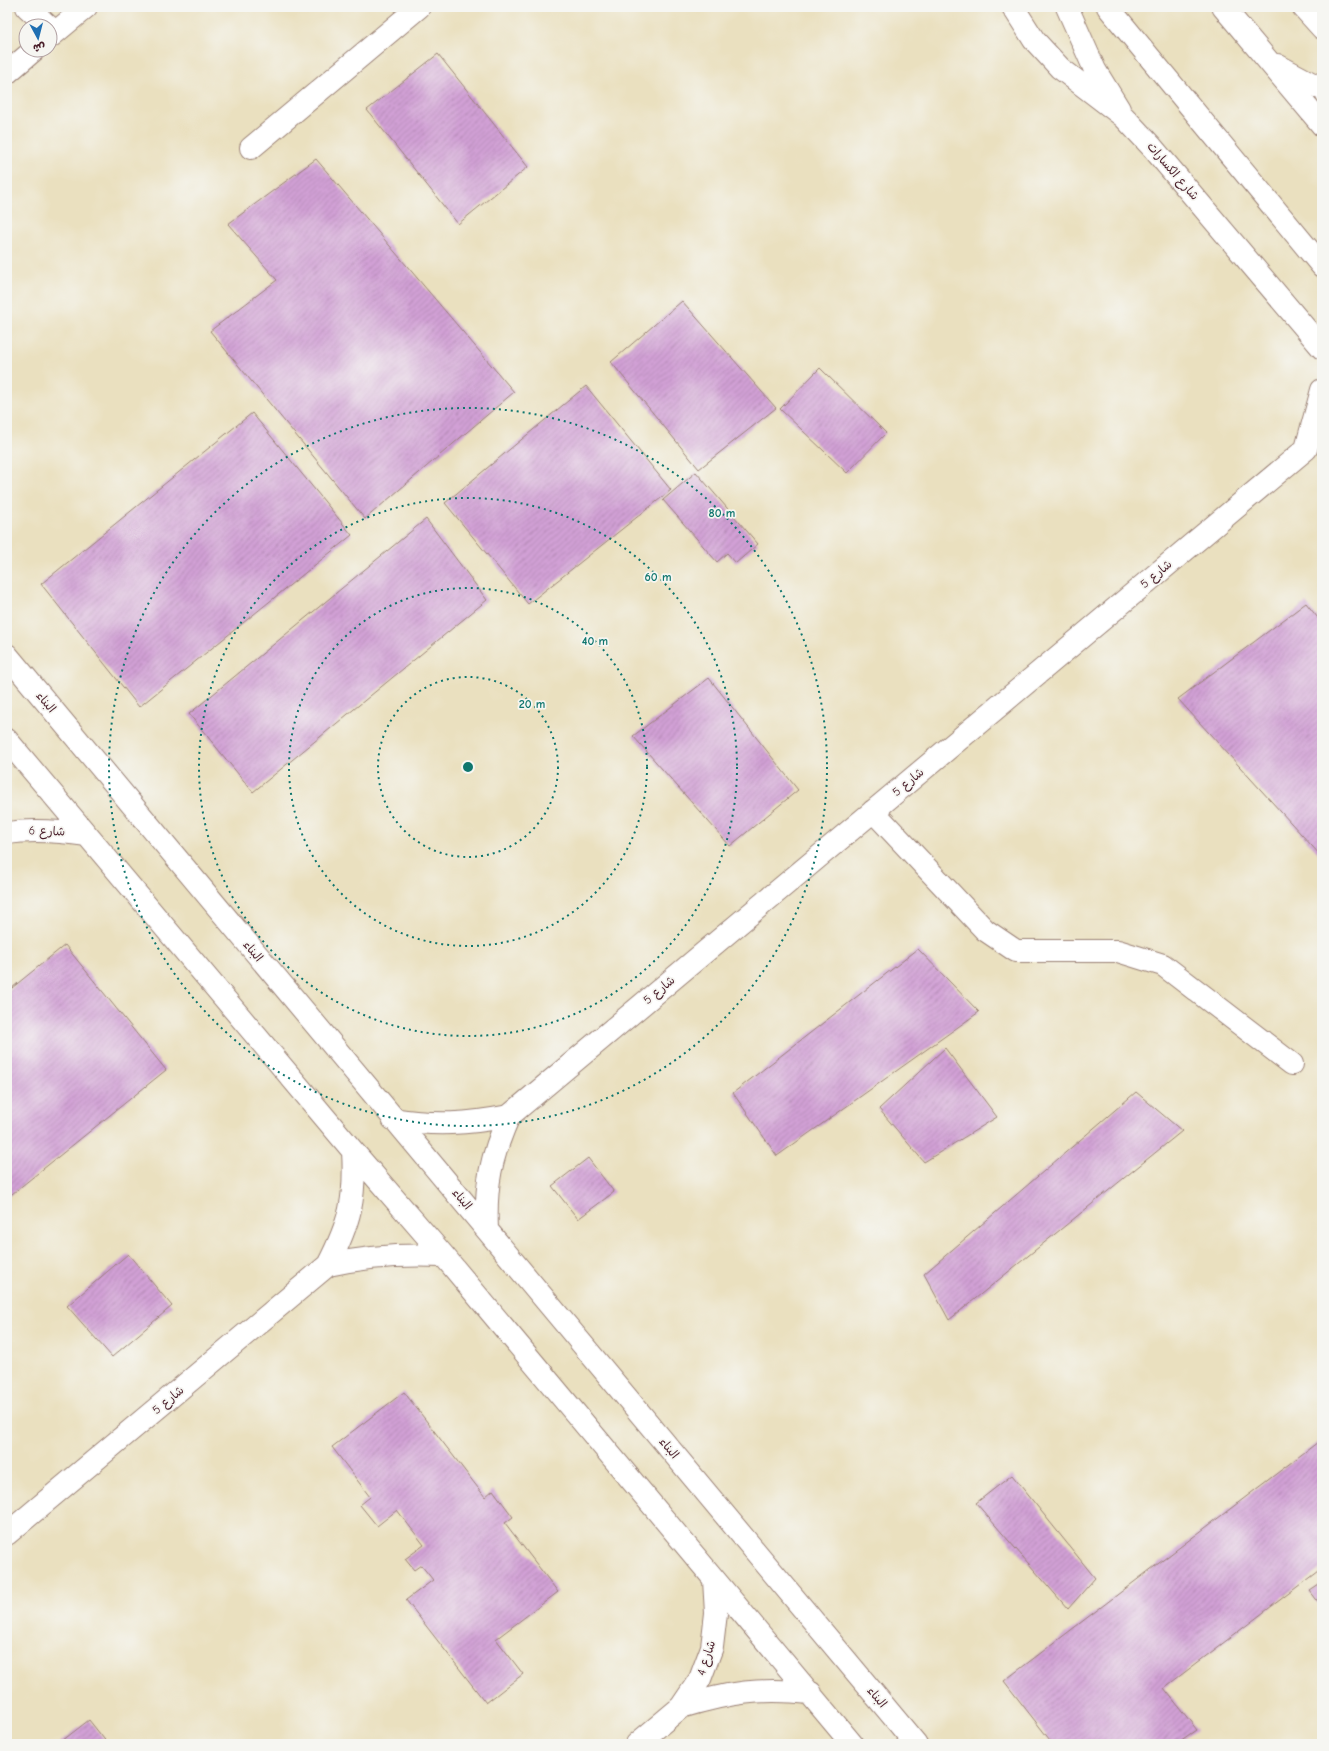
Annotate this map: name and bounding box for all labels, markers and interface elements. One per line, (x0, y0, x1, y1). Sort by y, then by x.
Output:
north arrow (18, 18, 58, 58)
text: ش (32, 40, 46, 55)
street label: شارع الكسارات (1143, 139, 1202, 204)
text: 80 m (709, 506, 735, 520)
street label: شارع 5 (1138, 557, 1176, 593)
text: 60 m (645, 570, 671, 584)
text: 40 m (582, 634, 608, 648)
street label: البناء (32, 689, 59, 716)
text: 20 m (519, 697, 545, 711)
centre of rings (461, 760, 475, 774)
street label: شارع 5 (890, 765, 928, 801)
street label: شارع 6 (28, 823, 65, 841)
street label: البناء (239, 938, 266, 965)
street label: شارع 5 (641, 973, 679, 1009)
street label: البناء (448, 1186, 475, 1213)
street label: شارع 5 (150, 1383, 188, 1419)
street label: البناء (655, 1435, 682, 1462)
street label: شارع 4 (694, 1639, 720, 1678)
street label: البناء (863, 1684, 890, 1711)

